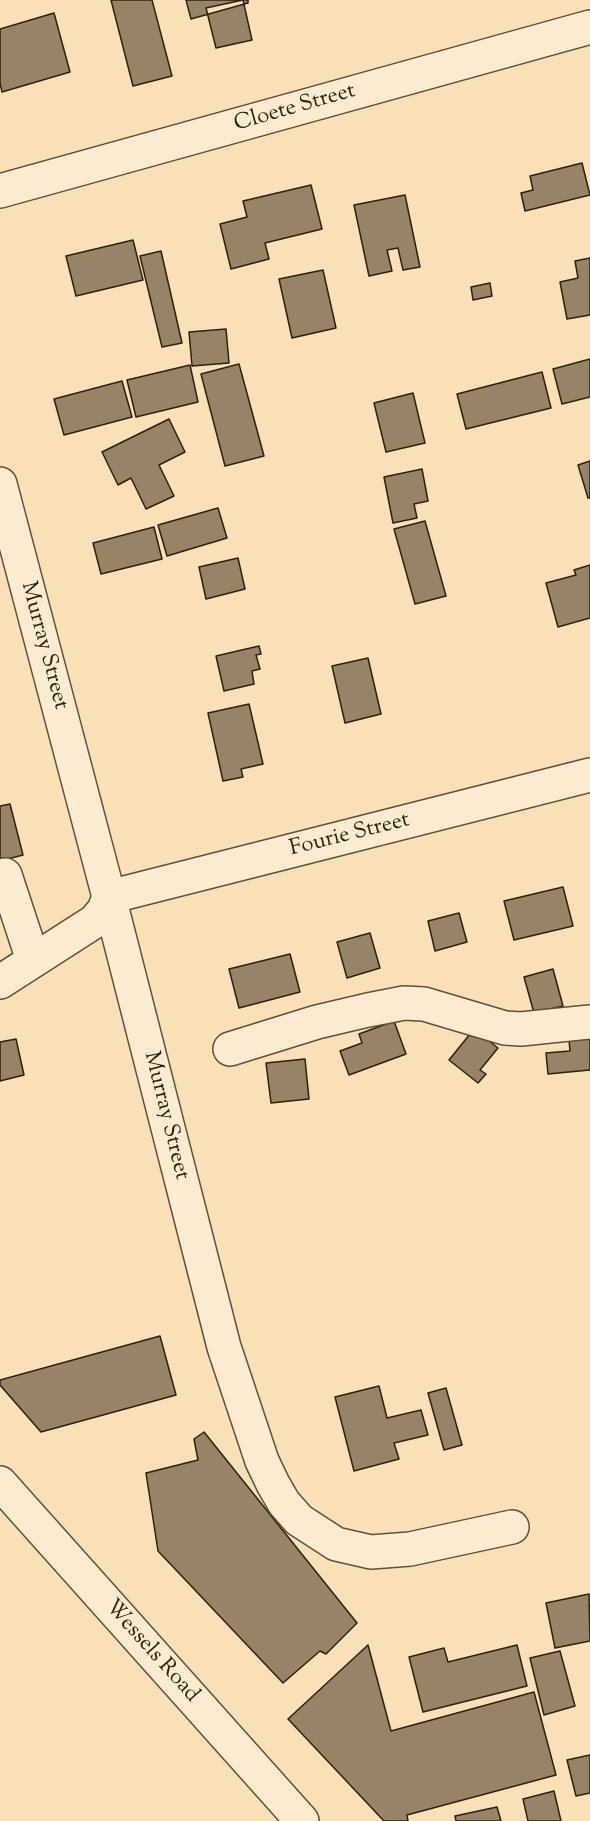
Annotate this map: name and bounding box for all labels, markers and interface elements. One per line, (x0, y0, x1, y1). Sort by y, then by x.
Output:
street label: Cloete Street (231, 79, 359, 139)
street label: Murray Street (13, 579, 73, 713)
street label: Fourie Street (287, 808, 413, 864)
street label: Murray Street (136, 1049, 194, 1183)
street label: Wessels Road (98, 1595, 204, 1709)

